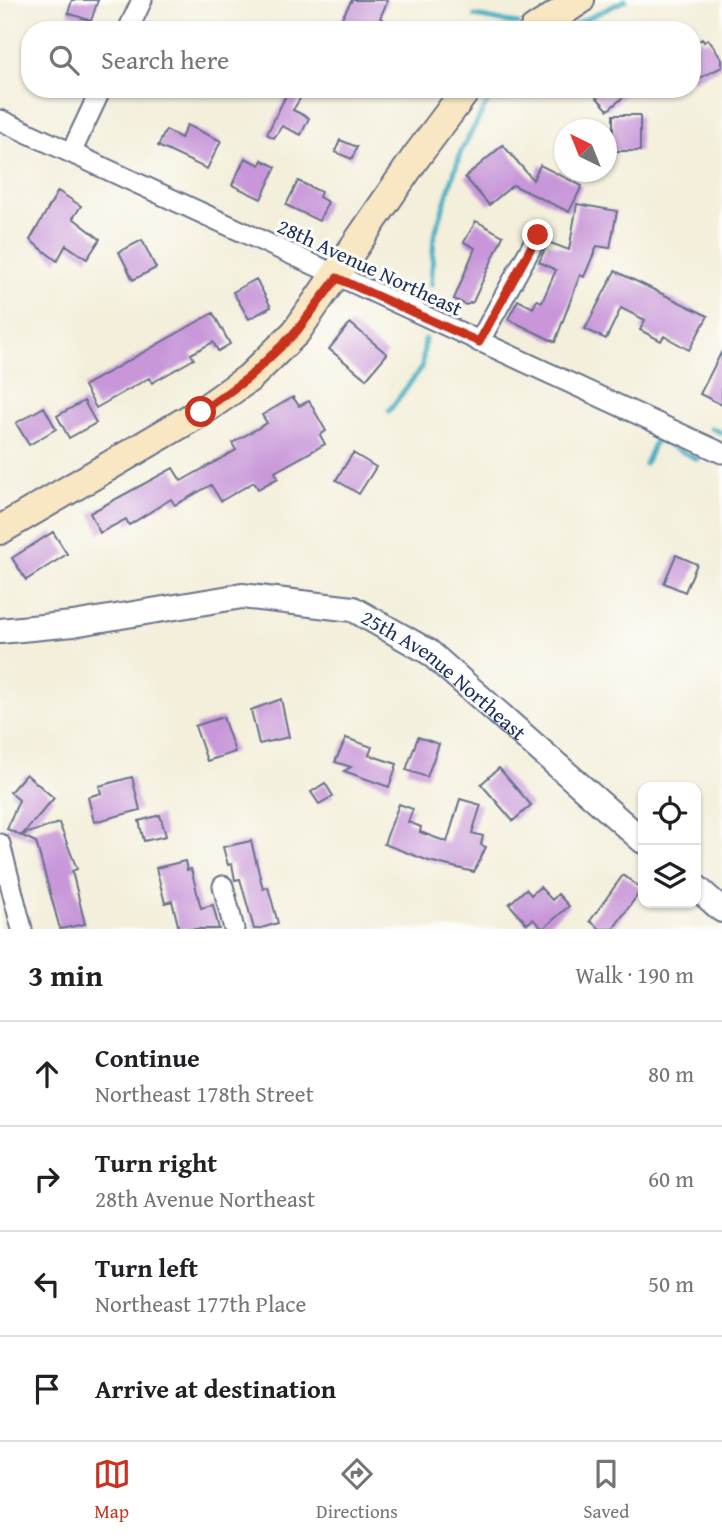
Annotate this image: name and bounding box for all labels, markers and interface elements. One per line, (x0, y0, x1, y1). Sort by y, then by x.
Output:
search box (21, 21, 701, 98)
text: Search here (101, 40, 229, 79)
icon: search (45, 41, 83, 79)
north arrow (554, 119, 617, 182)
street label: 28th Avenue Northeast (272, 210, 468, 324)
route end (522, 219, 553, 250)
route start (185, 396, 216, 427)
street label: 25th Avenue Northeast (356, 601, 534, 747)
map controls (638, 782, 701, 908)
button: locate (638, 782, 701, 845)
button: layers (638, 845, 701, 908)
text: 3 min (28, 953, 103, 997)
text: Walk · 190 m (575, 958, 694, 991)
text: Continue (95, 1038, 200, 1077)
icon: ahead (28, 1055, 66, 1093)
text: 80 m (648, 1057, 694, 1090)
text: Northeast 178th Street (95, 1077, 314, 1110)
text: Turn right (95, 1143, 217, 1182)
icon: right (28, 1160, 66, 1198)
text: 60 m (648, 1162, 694, 1195)
text: 28th Avenue Northeast (95, 1182, 315, 1215)
text: Turn left (95, 1248, 198, 1287)
icon: left (28, 1265, 66, 1303)
text: 50 m (648, 1267, 694, 1300)
text: Northeast 177th Place (95, 1287, 306, 1320)
text: Arrive at destination (95, 1369, 336, 1408)
icon: arrive (28, 1370, 66, 1408)
tab: Map (93, 1455, 131, 1525)
tab: Directions (316, 1455, 398, 1525)
tab: Saved (583, 1455, 629, 1525)

